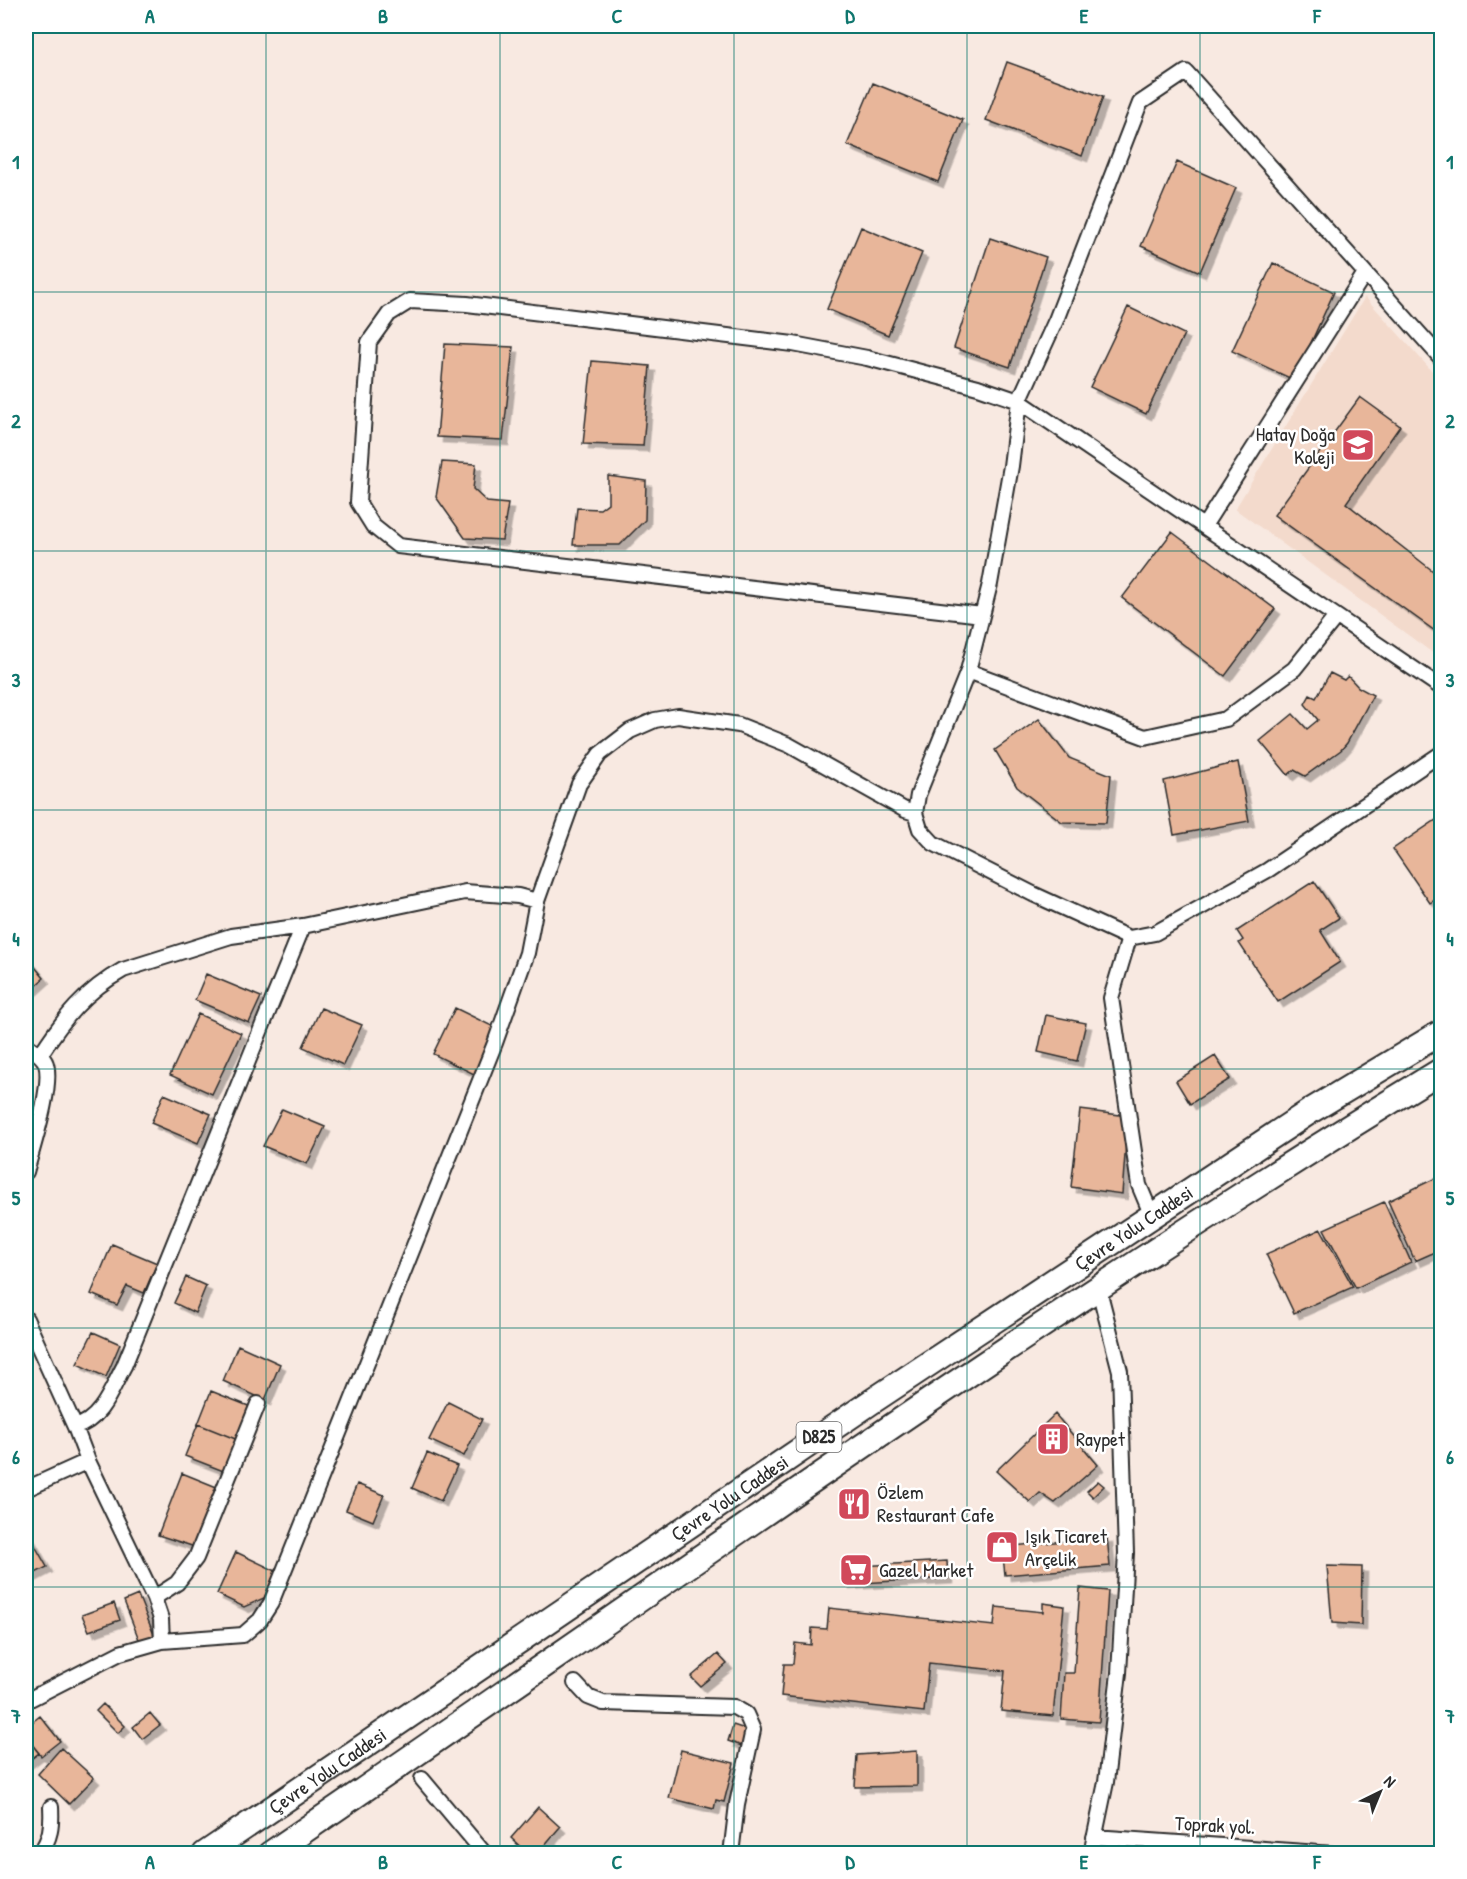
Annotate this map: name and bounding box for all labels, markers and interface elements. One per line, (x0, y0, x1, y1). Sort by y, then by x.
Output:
text: A (145, 2, 155, 29)
text: B (378, 2, 388, 29)
text: C (612, 2, 623, 29)
text: D (845, 2, 855, 29)
text: E (1080, 2, 1089, 29)
text: F (1312, 2, 1322, 29)
text: 1 (12, 148, 20, 175)
text: 1 (1446, 148, 1454, 175)
text: 2 (11, 407, 21, 434)
text: 2 (1445, 407, 1455, 434)
place label: Hatay Doğa Koleji (1256, 420, 1335, 470)
school or university icon: Hatay Doğa Koleji (1340, 427, 1376, 463)
text: 3 (12, 666, 21, 693)
text: 3 (1446, 666, 1455, 693)
text: 4 (12, 925, 20, 952)
text: 4 (1446, 925, 1454, 952)
street label: Çevre Yolu Caddesi (1069, 1179, 1198, 1277)
text: 5 (12, 1184, 21, 1211)
text: 5 (1446, 1184, 1455, 1211)
building icon: Raypet (1035, 1421, 1071, 1457)
road number: D825 (796, 1422, 842, 1452)
place label: Raypet (1076, 1425, 1126, 1452)
text: 6 (12, 1443, 20, 1470)
text: 6 (1446, 1443, 1454, 1470)
street label: Çevre Yolu Caddesi (665, 1448, 793, 1547)
place label: Özlem Restaurant Cafe (877, 1478, 994, 1528)
restaurant icon: Özlem Restaurant Cafe (836, 1486, 872, 1522)
place label: Işık Ticaret Arçelik (1025, 1522, 1108, 1572)
shop icon: Işık Ticaret Arçelik (984, 1529, 1020, 1565)
supermarket icon: Gazel Market (838, 1552, 874, 1588)
place label: Gazel Market (879, 1556, 975, 1583)
text: 7 (10, 1702, 21, 1729)
text: 7 (1444, 1702, 1455, 1729)
street label: Çevre Yolu Caddesi (263, 1721, 391, 1820)
north arrow (1350, 1762, 1410, 1822)
text: N (1380, 1770, 1401, 1792)
street label: Toprak yol. (1174, 1809, 1256, 1840)
text: A (145, 1848, 155, 1875)
text: B (378, 1848, 388, 1875)
text: C (612, 1848, 623, 1875)
text: D (845, 1848, 855, 1875)
text: E (1080, 1848, 1089, 1875)
text: F (1312, 1848, 1322, 1875)

